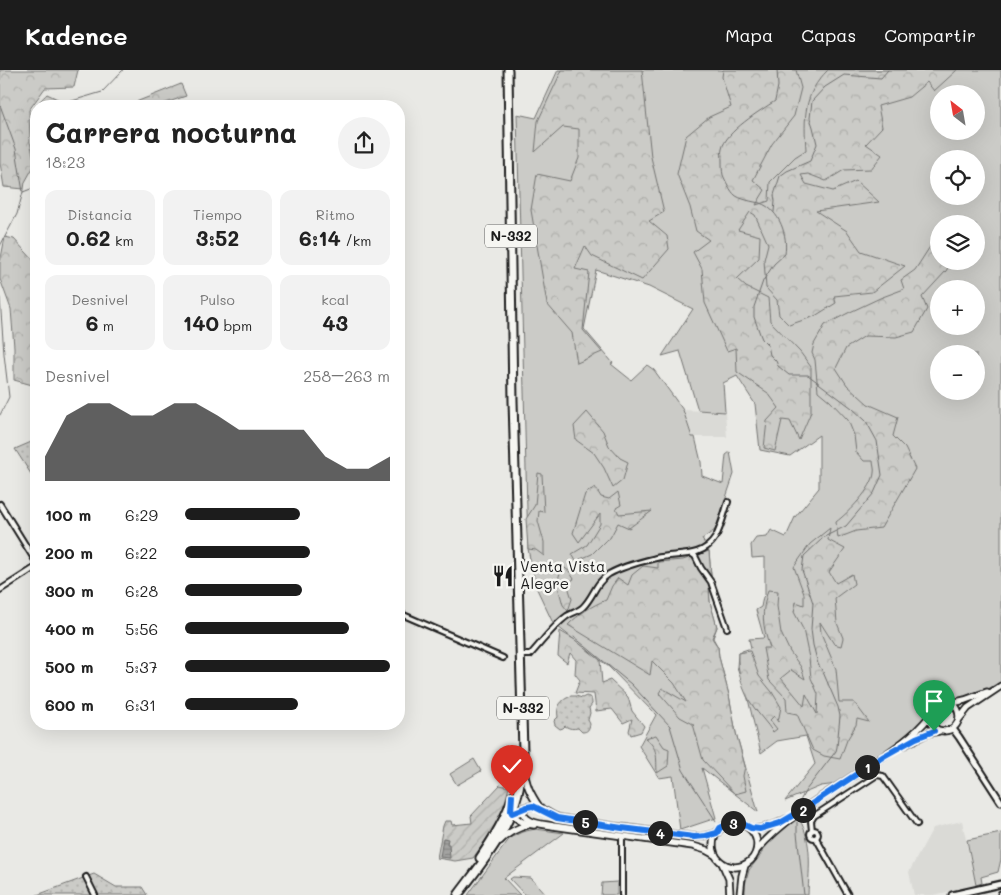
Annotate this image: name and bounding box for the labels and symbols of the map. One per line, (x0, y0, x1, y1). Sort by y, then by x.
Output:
north arrow (930, 85, 985, 140)
road number: N-332 (485, 224, 537, 248)
place label: Venta Vista Alegre (520, 556, 605, 593)
restaurant icon: Venta Vista Alegre (490, 563, 516, 589)
pin (913, 680, 955, 731)
road number: N-332 (497, 696, 549, 720)
pin (491, 745, 533, 796)
pin: 1 (854, 754, 880, 780)
pin: 2 (790, 798, 816, 822)
pin: 5 (572, 810, 598, 834)
pin: 3 (720, 810, 746, 836)
pin: 4 (648, 820, 672, 846)

